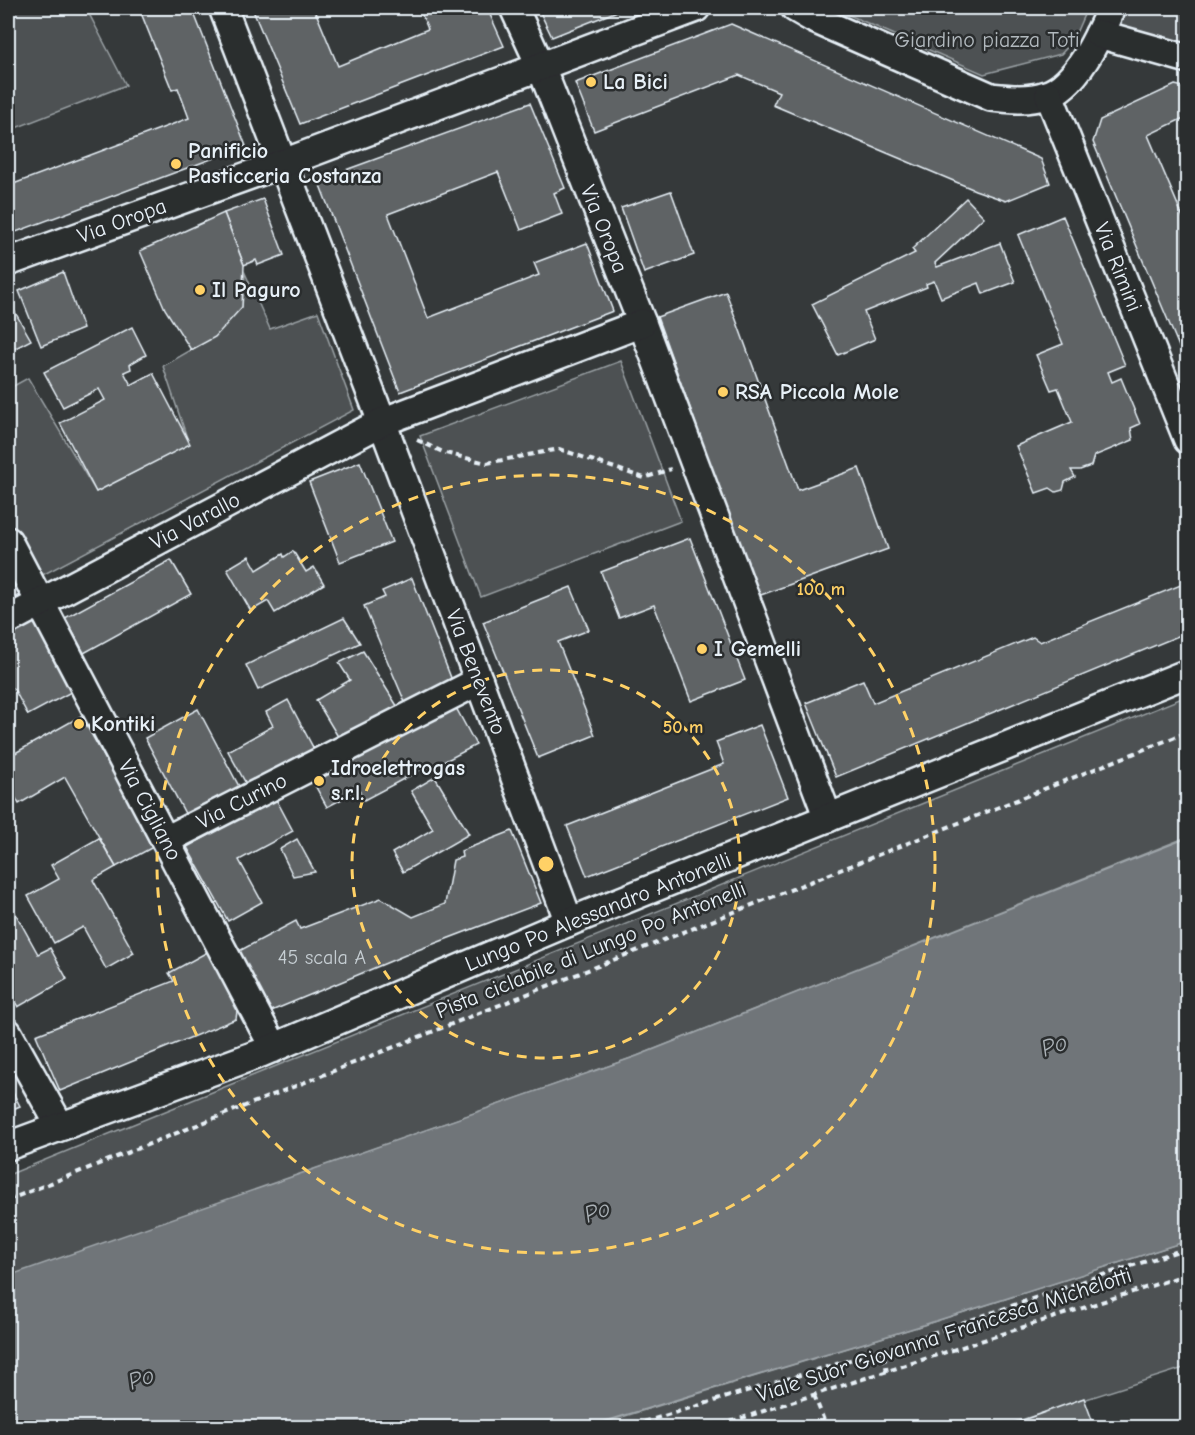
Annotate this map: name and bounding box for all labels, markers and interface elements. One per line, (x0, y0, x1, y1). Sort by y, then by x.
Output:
park label: Giardino piazza Toti (894, 27, 1080, 53)
place label: La Bici (603, 69, 668, 95)
marker: La Bici (584, 75, 598, 89)
place label: Panificio Pasticceria Costanza (188, 138, 382, 189)
marker: Panificio Pasticceria Costanza (169, 157, 183, 171)
street label: Via Oropa (575, 181, 633, 277)
street label: Via Oropa (74, 193, 170, 249)
street label: Via Rimini (1088, 219, 1148, 315)
place label: Il Paguro (212, 277, 301, 303)
marker: Il Paguro (193, 283, 207, 297)
place label: RSA Piccola Mole (735, 379, 899, 405)
marker: RSA Piccola Mole (716, 385, 730, 399)
street label: Via Varallo (145, 486, 245, 556)
text: 100 m (797, 579, 845, 600)
street label: Via Benevento (440, 605, 512, 739)
place label: I Gemelli (714, 636, 801, 662)
marker: I Gemelli (695, 642, 709, 656)
place label: Kontiki (91, 711, 155, 737)
marker: Kontiki (72, 717, 86, 731)
text: 50 m (663, 717, 703, 738)
street label: Via Cigliano (113, 755, 187, 865)
place label: Idroelettrogas s.r.l. (331, 755, 465, 806)
street label: Via Curino (193, 767, 291, 835)
marker: Idroelettrogas s.r.l. (312, 774, 326, 788)
street label: Lungo Po Alessandro Antonelli (461, 847, 735, 977)
centre of rings (536, 854, 556, 874)
street label: Pista ciclabile di Lungo Po Antonelli (432, 876, 750, 1024)
house number: 45 scala A (278, 946, 367, 969)
water label: Po (1037, 1027, 1071, 1063)
water label: Po (580, 1193, 614, 1229)
street label: Viale Suor Giovanna Francesca Michelotti (753, 1262, 1135, 1408)
water label: Po (124, 1360, 158, 1396)

